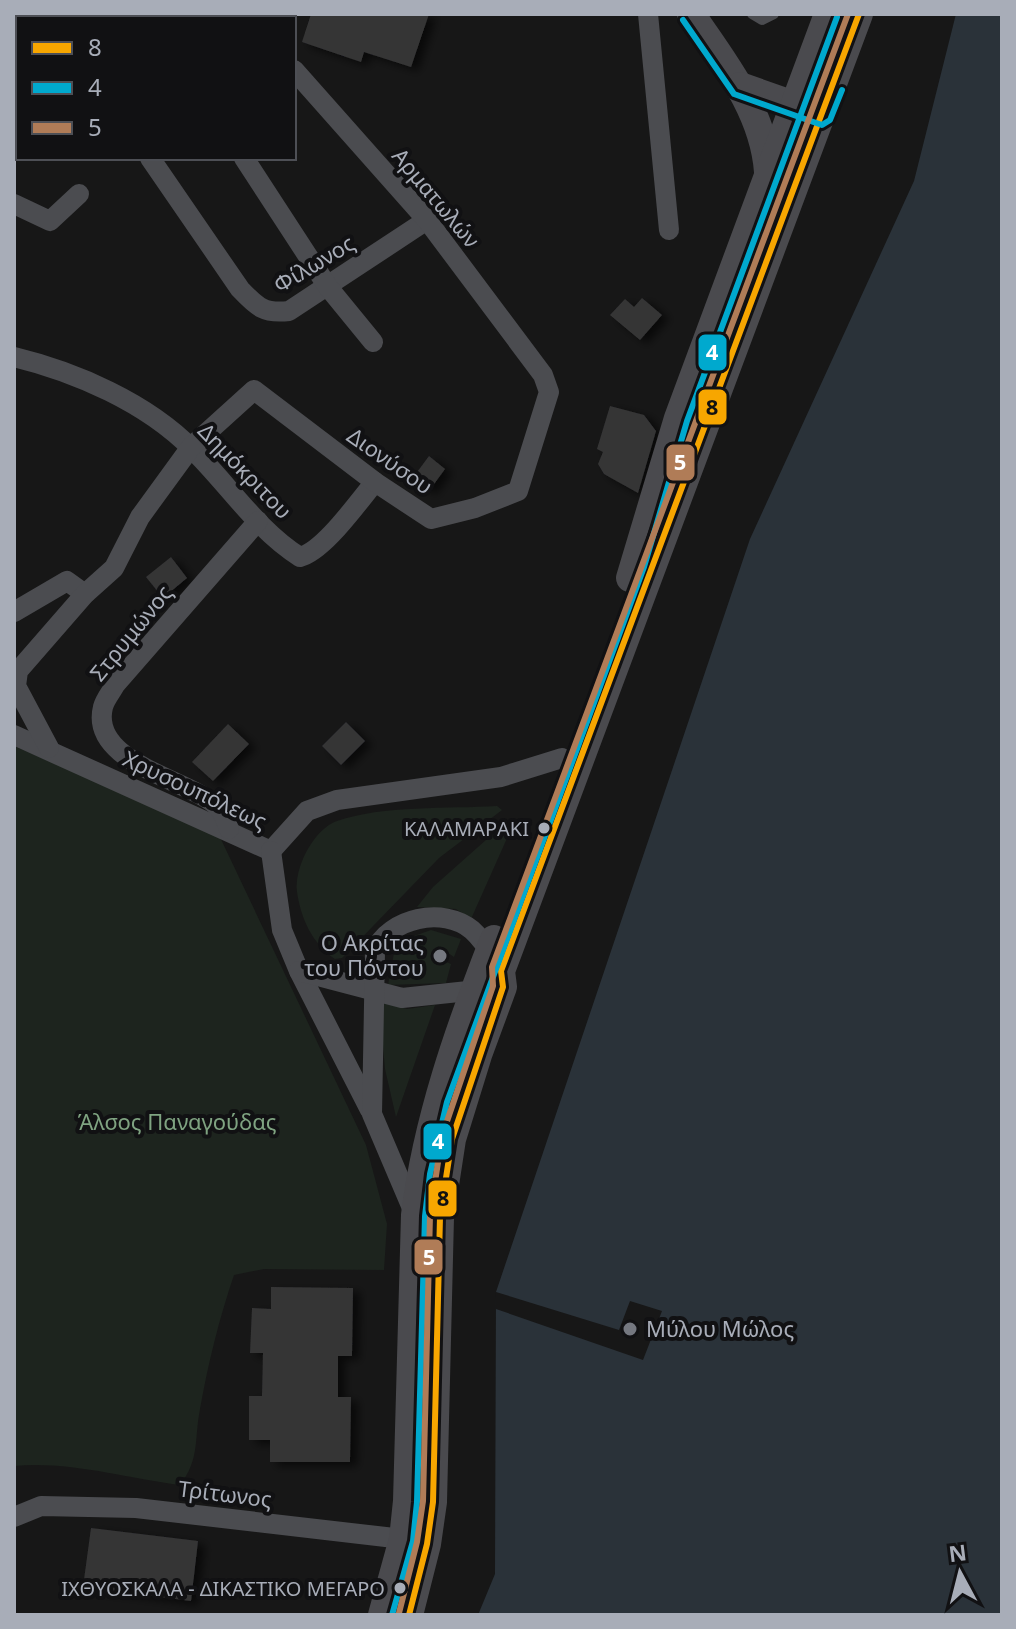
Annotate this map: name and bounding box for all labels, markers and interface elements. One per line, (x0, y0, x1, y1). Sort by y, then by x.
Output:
legend (16, 16, 296, 160)
text: 8 (88, 30, 102, 63)
text: 4 (88, 70, 102, 103)
text: 5 (88, 110, 102, 143)
street label: Αρματωλών (386, 141, 487, 254)
street label: Φίλωνος (267, 227, 360, 299)
line badge: 4 (697, 333, 728, 372)
text: 4 (706, 336, 719, 366)
line badge: 8 (697, 388, 728, 426)
text: 8 (706, 391, 718, 421)
street label: Δημόκριτου (192, 416, 299, 525)
street label: Διονύσου (342, 420, 439, 501)
line badge: 5 (665, 443, 696, 482)
text: 5 (674, 446, 686, 476)
street label: Στρυμώνος (82, 578, 178, 687)
street label: Χρυσουπόλεως (119, 743, 272, 836)
place label: ΚΑΛΑΜΑΡΑΚΙ (404, 815, 529, 842)
marker: ΚΑΛΑΜΑΡΑΚΙ (536, 820, 552, 836)
place label: Ο Ακρίτας του Πόντου (304, 927, 424, 982)
marker: Ο Ακρίτας του Πόντου (431, 947, 449, 965)
park label: Άλσος Παναγούδας (78, 1106, 276, 1136)
line badge: 4 (422, 1122, 453, 1161)
text: 4 (432, 1125, 445, 1155)
line badge: 8 (427, 1179, 458, 1218)
text: 8 (437, 1182, 449, 1212)
line badge: 5 (413, 1238, 444, 1276)
text: 5 (423, 1241, 435, 1271)
place label: Μύλου Μώλος (646, 1313, 794, 1343)
marker: Μύλου Μώλος (621, 1320, 639, 1338)
street label: Τρίτωνος (177, 1472, 274, 1514)
north arrow (920, 1533, 1000, 1613)
text: N (947, 1536, 968, 1568)
place label: ΙΧΘΥΟΣΚΑΛΑ - ΔΙΚΑΣΤΙΚΟ ΜΕΓΑΡΟ (61, 1575, 385, 1602)
marker: ΙΧΘΥΟΣΚΑΛΑ - ΔΙΚΑΣΤΙΚΟ ΜΕΓΑΡΟ (392, 1580, 408, 1596)

